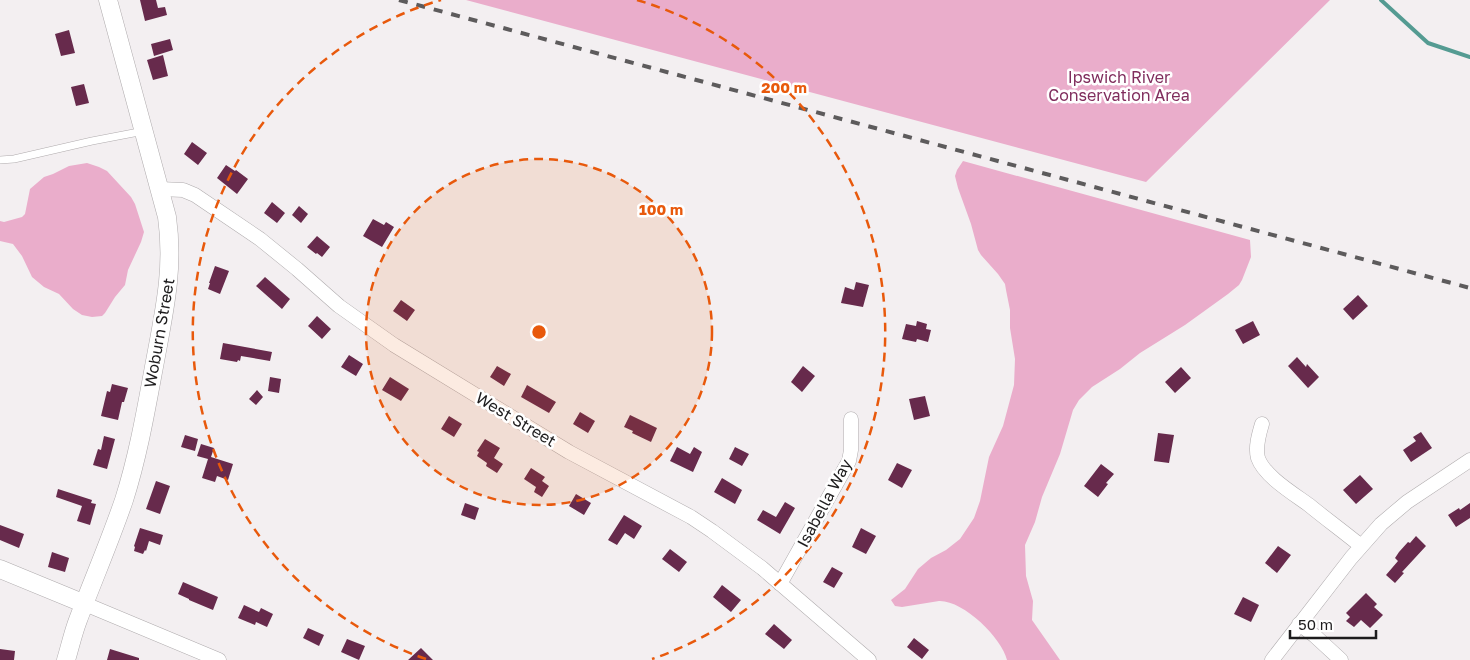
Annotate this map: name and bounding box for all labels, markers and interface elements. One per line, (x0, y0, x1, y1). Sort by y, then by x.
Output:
park label: Ipswich River Conservation Area (1048, 67, 1190, 105)
text: 200 m (761, 78, 807, 96)
text: 100 m (639, 200, 683, 218)
street label: Woburn Street (139, 276, 179, 390)
centre of rings (530, 323, 548, 341)
street label: West Street (472, 387, 560, 451)
street label: Isabella Way (792, 455, 856, 551)
scale bar (1290, 608, 1376, 640)
text: 50 m (1298, 615, 1333, 633)

